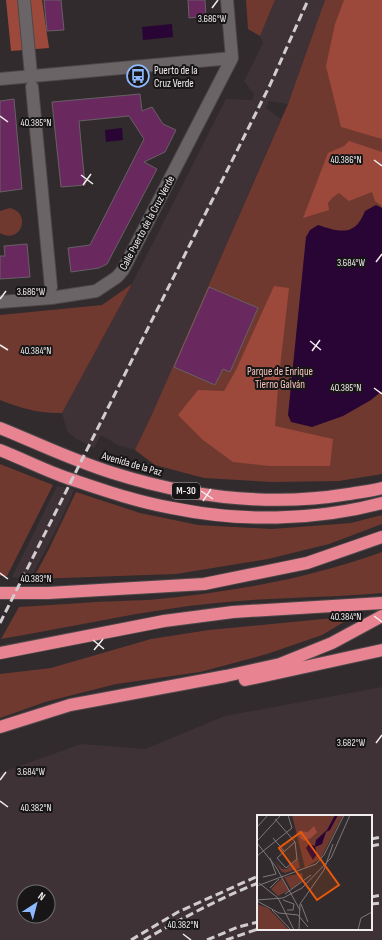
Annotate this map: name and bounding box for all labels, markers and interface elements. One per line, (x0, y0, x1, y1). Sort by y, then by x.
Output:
text: 3.686°W (198, 13, 227, 25)
bus stop icon: Puerto de la Cruz Verde (125, 63, 151, 89)
place label: Puerto de la Cruz Verde (154, 64, 198, 90)
text: 40.385°N (21, 117, 51, 129)
text: 40.386°N (330, 154, 362, 166)
street label: Calle Puerto de la Cruz Verde (117, 174, 177, 272)
text: 3.684°W (337, 257, 366, 269)
text: 3.686°W (17, 286, 46, 298)
text: 40.384°N (21, 345, 51, 357)
park label: Parque de Enrique Tierno Galván (247, 365, 313, 391)
text: 40.385°N (331, 382, 361, 394)
street label: Avenida de la Paz (99, 449, 164, 479)
road number: M-30 (172, 483, 200, 499)
text: 40.383°N (20, 573, 52, 585)
text: 40.384°N (331, 611, 361, 623)
text: 3.682°W (337, 737, 366, 749)
text: 3.684°W (17, 766, 46, 778)
text: 40.382°N (20, 802, 52, 814)
inset map (257, 815, 372, 930)
north arrow (16, 884, 56, 924)
text: N (35, 889, 48, 903)
text: 40.382°N (167, 919, 199, 931)

